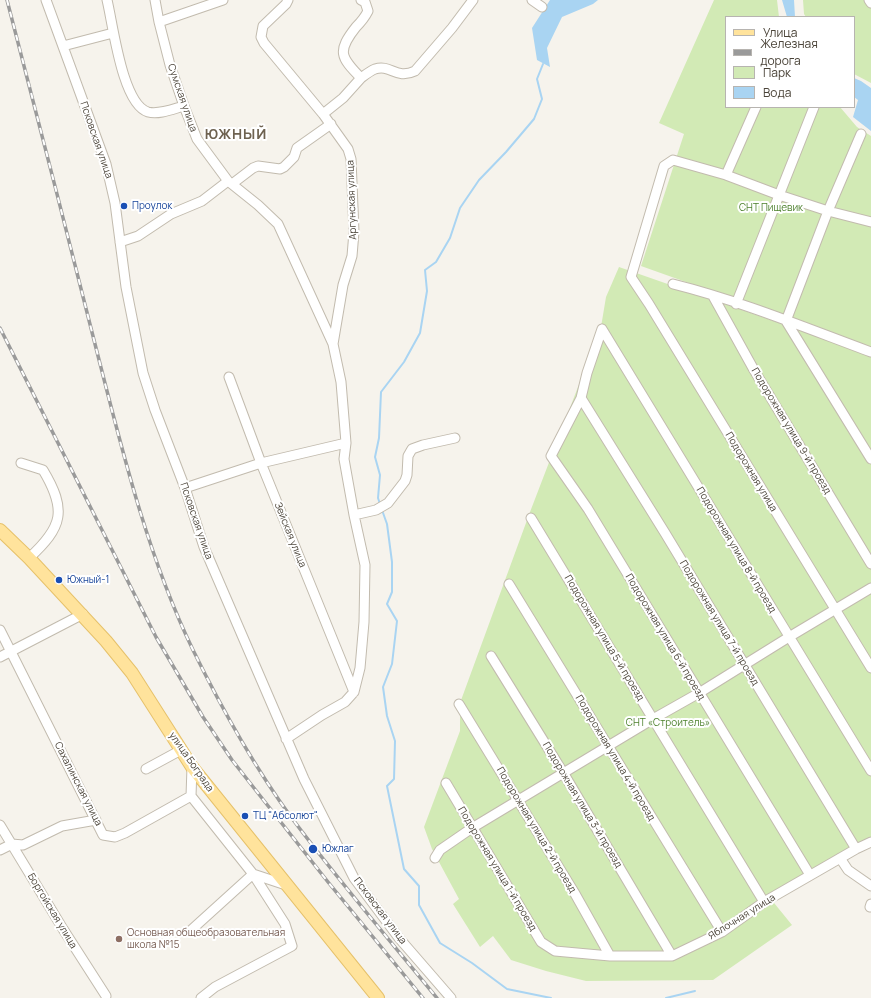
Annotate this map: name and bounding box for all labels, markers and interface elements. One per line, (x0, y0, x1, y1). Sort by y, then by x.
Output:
legend (725, 16, 855, 108)
text: Улица (763, 24, 797, 41)
text: Железная дорога (760, 35, 818, 69)
street label: Сумская улица (165, 62, 199, 134)
text: Парк (763, 64, 791, 81)
text: Вода (763, 84, 791, 101)
street label: Псковская улица (77, 100, 115, 180)
district label: ЮЖНЫЙ (205, 127, 267, 143)
street label: Аргунская улица (345, 160, 359, 240)
place label: Проулок (132, 200, 172, 212)
marker: Проулок (119, 201, 129, 211)
park label: СНТ Пищевик (739, 202, 803, 214)
street label: Подорожная улица 9-й проезд (749, 366, 833, 496)
street label: Подорожная улица (723, 430, 779, 514)
street label: Псковская улица (177, 481, 215, 561)
street label: Подорожная улица 8-й проезд (694, 485, 778, 615)
street label: Зейская улица (271, 501, 309, 569)
street label: Подорожная улица 7-й проезд (677, 558, 761, 688)
street label: Подорожная улица 6-й проезд (623, 572, 707, 702)
street label: Подорожная улица 5-й проезд (562, 573, 646, 703)
place label: Южный-1 (67, 574, 109, 586)
marker: Южный-1 (54, 575, 64, 585)
street label: Подорожная улица 4-й проезд (573, 693, 657, 823)
park label: СНТ «Строитель» (626, 717, 710, 729)
street label: улица Бограда (166, 730, 216, 794)
street label: Сахалинская улица (52, 740, 104, 828)
street label: Подорожная улица 3-й проезд (540, 740, 624, 870)
street label: Подорожная улица 2-й проезд (494, 765, 578, 895)
street label: Подорожная улица 1-й проезд (455, 805, 539, 933)
place label: ТЦ "Абсолют" (253, 810, 318, 822)
marker: ТЦ "Абсолют" (240, 811, 250, 821)
marker: Южлаг (307, 843, 319, 855)
place label: Южлаг (322, 843, 354, 855)
street label: Боргойская улица (25, 871, 79, 951)
street label: Псковская улица (351, 875, 409, 947)
street label: Яблочная улица (706, 892, 778, 942)
place label: Основная общеобразовательная школа №15 (127, 927, 285, 950)
marker: Основная общеобразовательная школа №15 (114, 934, 124, 944)

